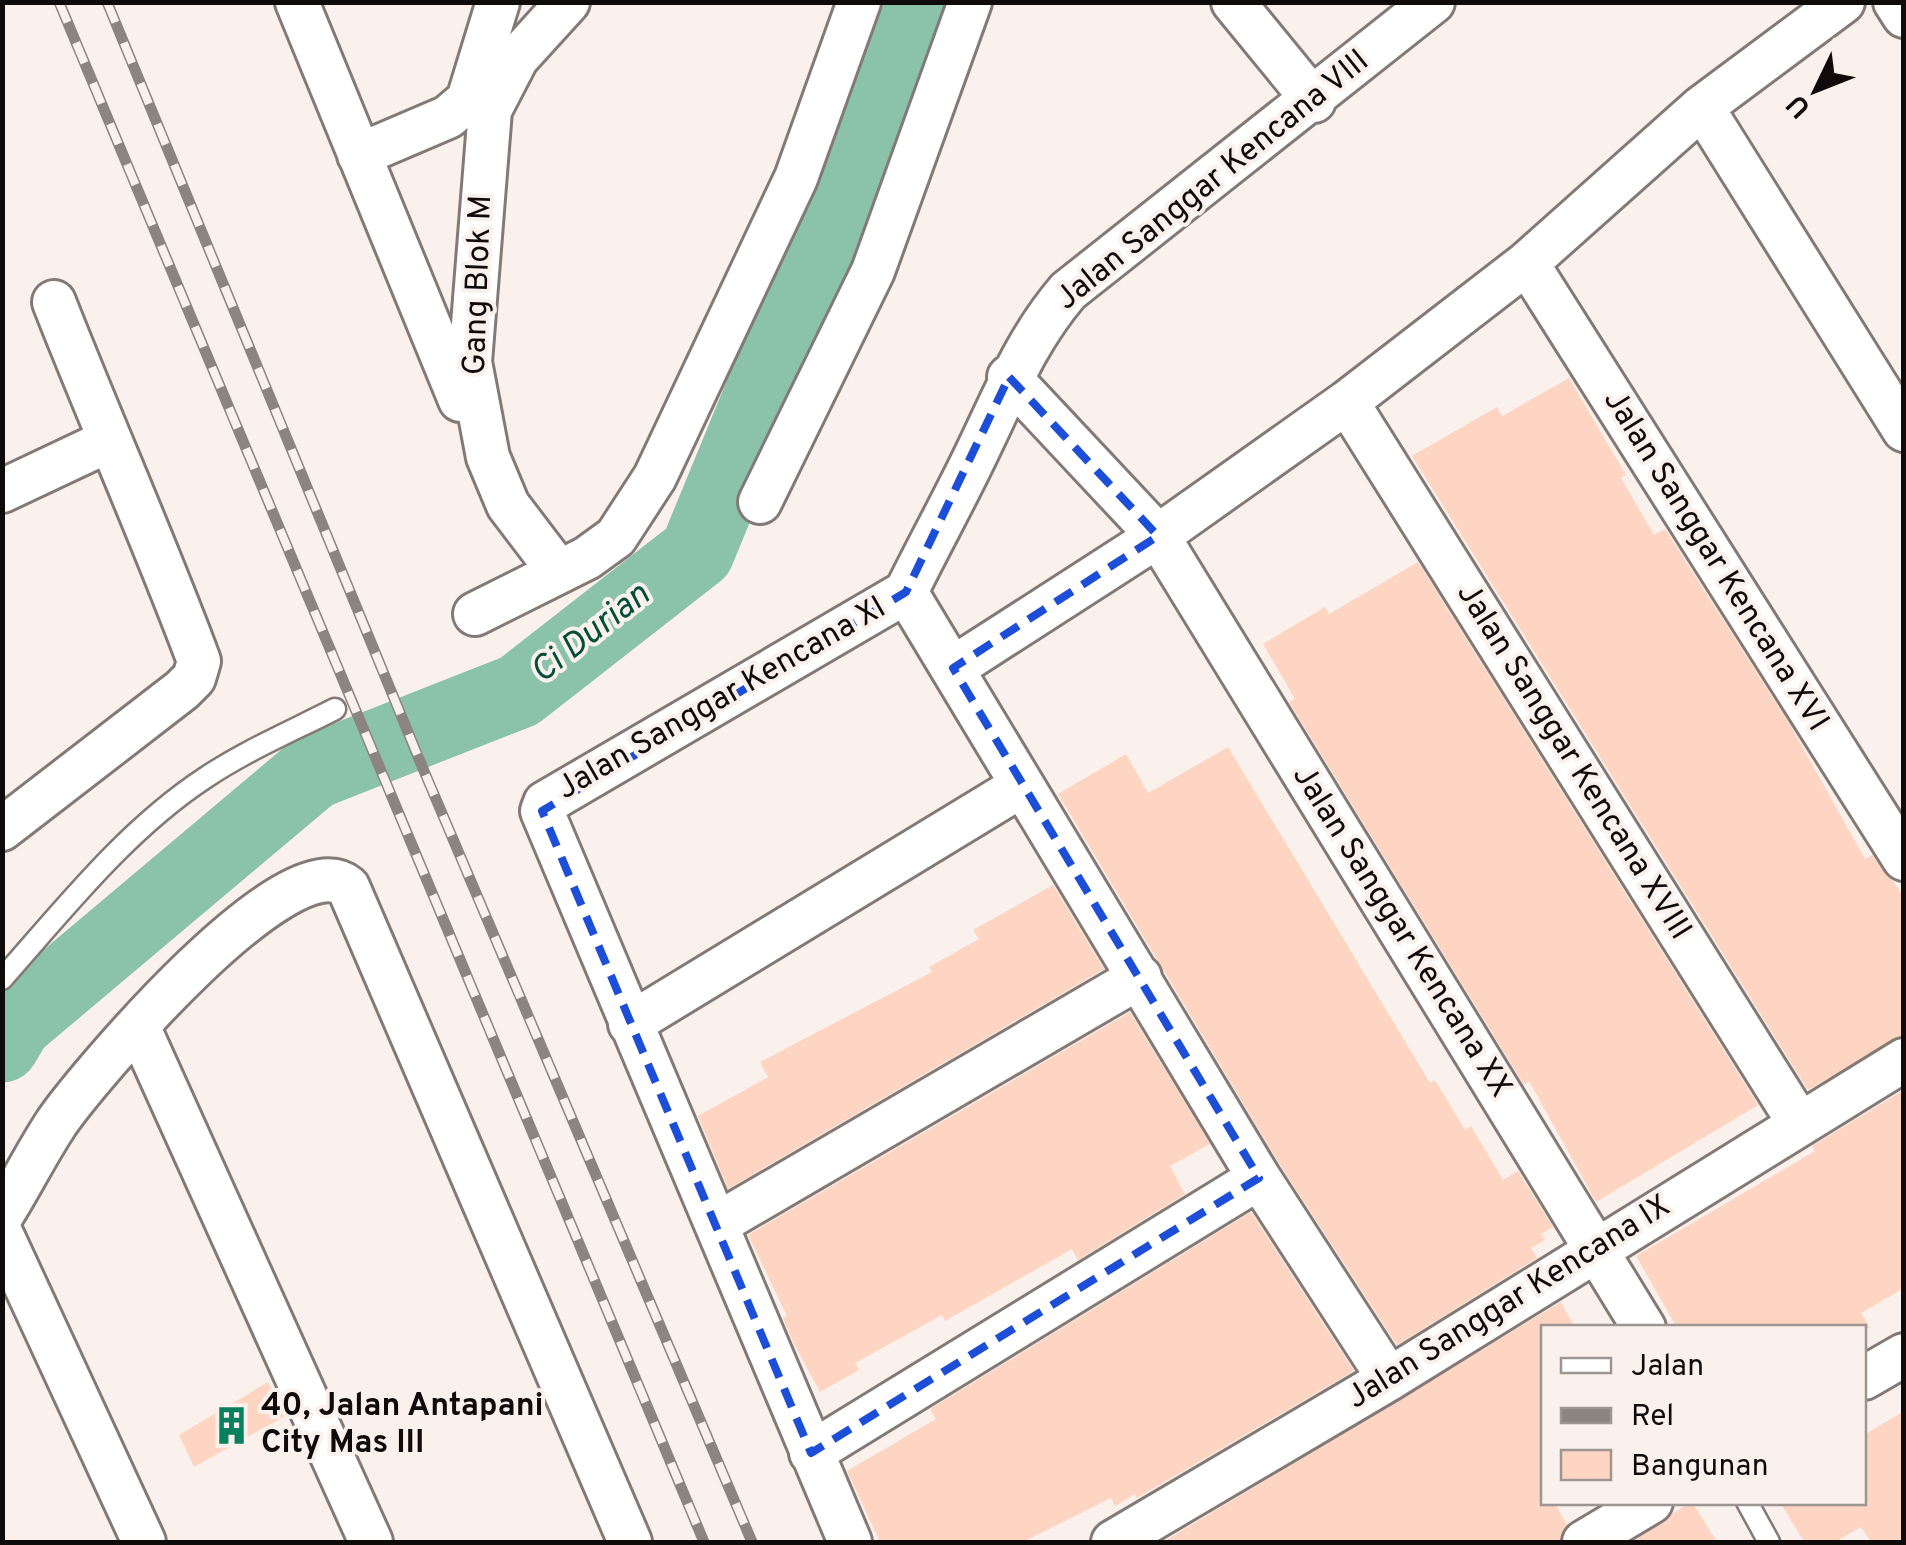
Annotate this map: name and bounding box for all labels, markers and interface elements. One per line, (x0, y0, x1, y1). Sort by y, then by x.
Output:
north arrow (1766, 40, 1866, 140)
street label: Jalan Sanggar Kencana VIII (1048, 42, 1378, 320)
text: U (1780, 85, 1820, 125)
street label: Gang Blok M (456, 194, 502, 376)
street label: Jalan Sanggar Kencana XVI (1593, 383, 1837, 739)
water label: Ci Durian (522, 574, 660, 694)
street label: Jalan Sanggar Kencana XVIII (1447, 576, 1699, 948)
street label: Jalan Sanggar Kencana XI (550, 588, 894, 810)
street label: Jalan Sanggar Kencana XX (1282, 758, 1520, 1106)
street label: Jalan Sanggar Kencana IX (1340, 1188, 1678, 1418)
legend (1541, 1325, 1866, 1505)
place label: 40, Jalan Antapani City Mas III (261, 1387, 544, 1464)
text: Rel (1631, 1399, 1674, 1436)
building icon: 40, Jalan Antapani City Mas III (210, 1404, 252, 1446)
text: Bangunan (1631, 1449, 1769, 1486)

